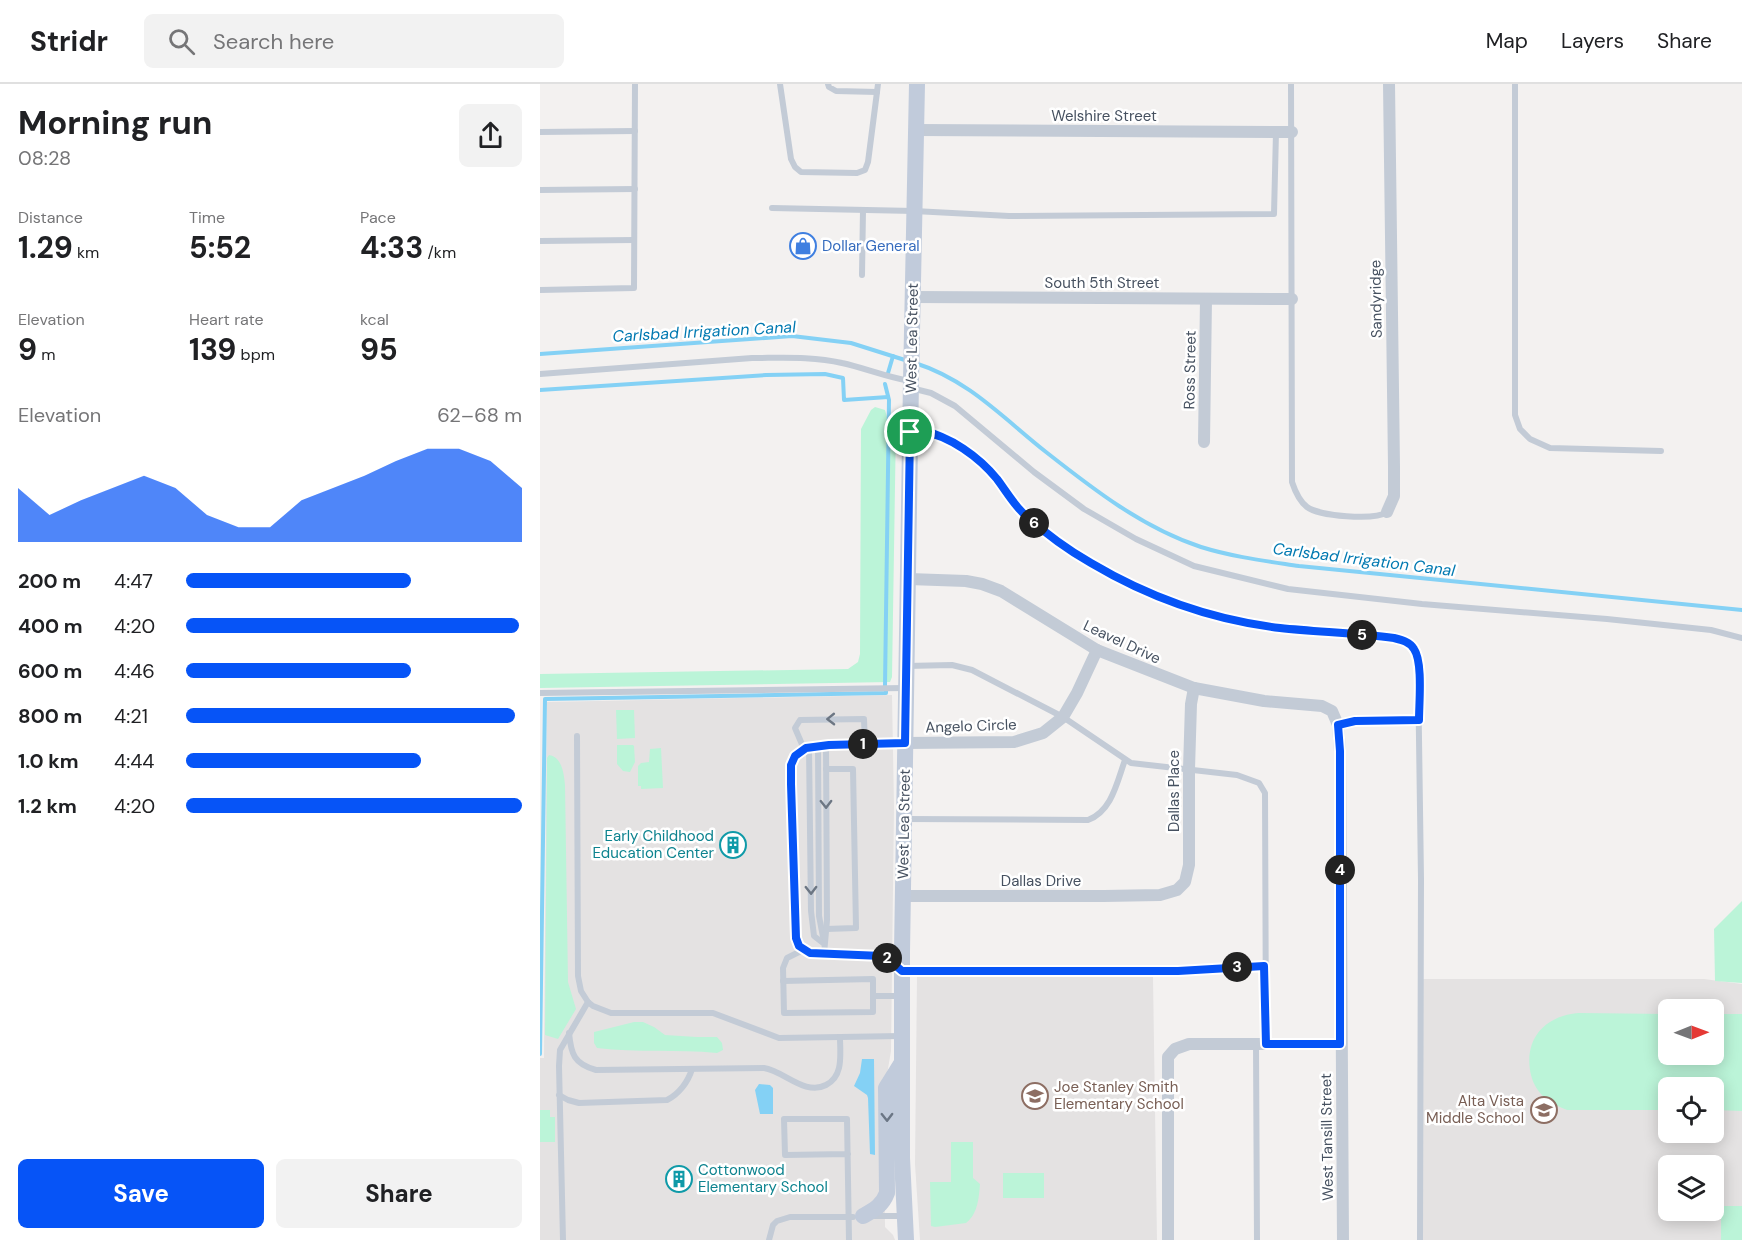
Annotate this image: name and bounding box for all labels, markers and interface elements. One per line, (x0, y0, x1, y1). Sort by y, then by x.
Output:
search box (144, 14, 564, 68)
text: Stridr (30, 23, 108, 60)
icon: search (165, 25, 198, 58)
text: Search here (213, 27, 334, 56)
text: Map (1486, 27, 1528, 55)
text: Layers (1561, 27, 1624, 55)
text: Share (1657, 27, 1712, 55)
text: Morning run (18, 101, 212, 144)
button: share (459, 104, 522, 167)
street label: Welshire Street (1051, 106, 1157, 126)
text: 08:28 (18, 145, 71, 171)
text: Distance (18, 207, 83, 228)
text: Time (189, 207, 225, 228)
text: Pace (360, 207, 396, 228)
text: 1.29 (18, 228, 73, 267)
text: 5:52 (189, 228, 251, 267)
text: 4:33 (360, 228, 423, 267)
shop icon: Dollar General (788, 231, 818, 261)
place label: Dollar General (822, 236, 920, 256)
text: km (73, 242, 99, 263)
text: /km (423, 242, 456, 263)
street label: Sandyridge (1365, 260, 1387, 338)
street label: South 5th Street (1045, 273, 1160, 293)
street label: West Lea Street (901, 283, 923, 393)
text: Elevation (18, 309, 85, 330)
text: Heart rate (189, 309, 264, 330)
text: kcal (360, 309, 389, 330)
water label: Carlsbad Irrigation Canal (612, 316, 797, 347)
text: 9 (18, 330, 37, 369)
text: 139 (189, 330, 236, 369)
text: 95 (360, 330, 398, 369)
street label: Ross Street (1179, 330, 1201, 410)
text: m (37, 344, 56, 365)
text: bpm (236, 344, 275, 365)
text: Elevation (18, 402, 101, 428)
text: 62–68 m (437, 402, 522, 428)
pin (884, 406, 935, 457)
icon: arrive (893, 415, 926, 448)
pin: 6 (1019, 508, 1049, 538)
text: 6 (1029, 512, 1039, 533)
water label: Carlsbad Irrigation Canal (1272, 538, 1457, 581)
text: 200 m (18, 568, 81, 594)
text: 4:47 (114, 568, 153, 594)
text: 400 m (18, 613, 83, 639)
text: 4:20 (114, 613, 155, 639)
street label: Leavel Drive (1080, 615, 1164, 669)
pin: 5 (1347, 620, 1377, 650)
text: 5 (1357, 624, 1367, 645)
text: 600 m (18, 658, 82, 684)
text: 4:46 (114, 658, 155, 684)
text: 800 m (18, 703, 82, 729)
text: 4:21 (114, 703, 148, 729)
one-way arrow (826, 713, 835, 726)
street label: Angelo Circle (925, 714, 1017, 738)
pin: 1 (848, 729, 878, 759)
text: 1 (860, 733, 866, 754)
text: 1.0 km (18, 748, 79, 774)
text: 4:44 (114, 748, 154, 774)
street label: Dallas Place (1164, 750, 1184, 832)
street label: West Lea Street (893, 769, 915, 879)
text: 1.2 km (18, 793, 77, 819)
text: 4:20 (114, 793, 155, 819)
one-way arrow (820, 799, 832, 808)
place label: Early Childhood Education Center (592, 826, 714, 863)
building icon: Early Childhood Education Center (718, 830, 748, 860)
pin: 4 (1325, 855, 1355, 885)
text: 4 (1335, 859, 1345, 880)
street label: Dallas Drive (1001, 871, 1081, 891)
one-way arrow (804, 885, 817, 894)
pin: 2 (872, 943, 902, 973)
text: 2 (882, 947, 892, 968)
pin: 3 (1222, 952, 1252, 982)
text: 3 (1232, 956, 1242, 977)
north arrow (1658, 999, 1724, 1065)
map controls (1658, 999, 1724, 1221)
street label: West Tansill Street (1316, 1073, 1338, 1201)
place label: Joe Stanley Smith Elementary School (1054, 1077, 1184, 1114)
button: locate (1658, 1077, 1724, 1143)
school or university icon: Joe Stanley Smith Elementary School (1020, 1081, 1050, 1111)
place label: Alta Vista Middle School (1426, 1091, 1524, 1128)
school or university icon: Alta Vista Middle School (1529, 1095, 1559, 1125)
one-way arrow (881, 1113, 893, 1122)
button: layers (1658, 1155, 1724, 1221)
button: Save (18, 1159, 264, 1228)
button: Share (276, 1159, 522, 1228)
place label: Cottonwood Elementary School (698, 1160, 828, 1197)
building icon: Cottonwood Elementary School (664, 1164, 694, 1194)

